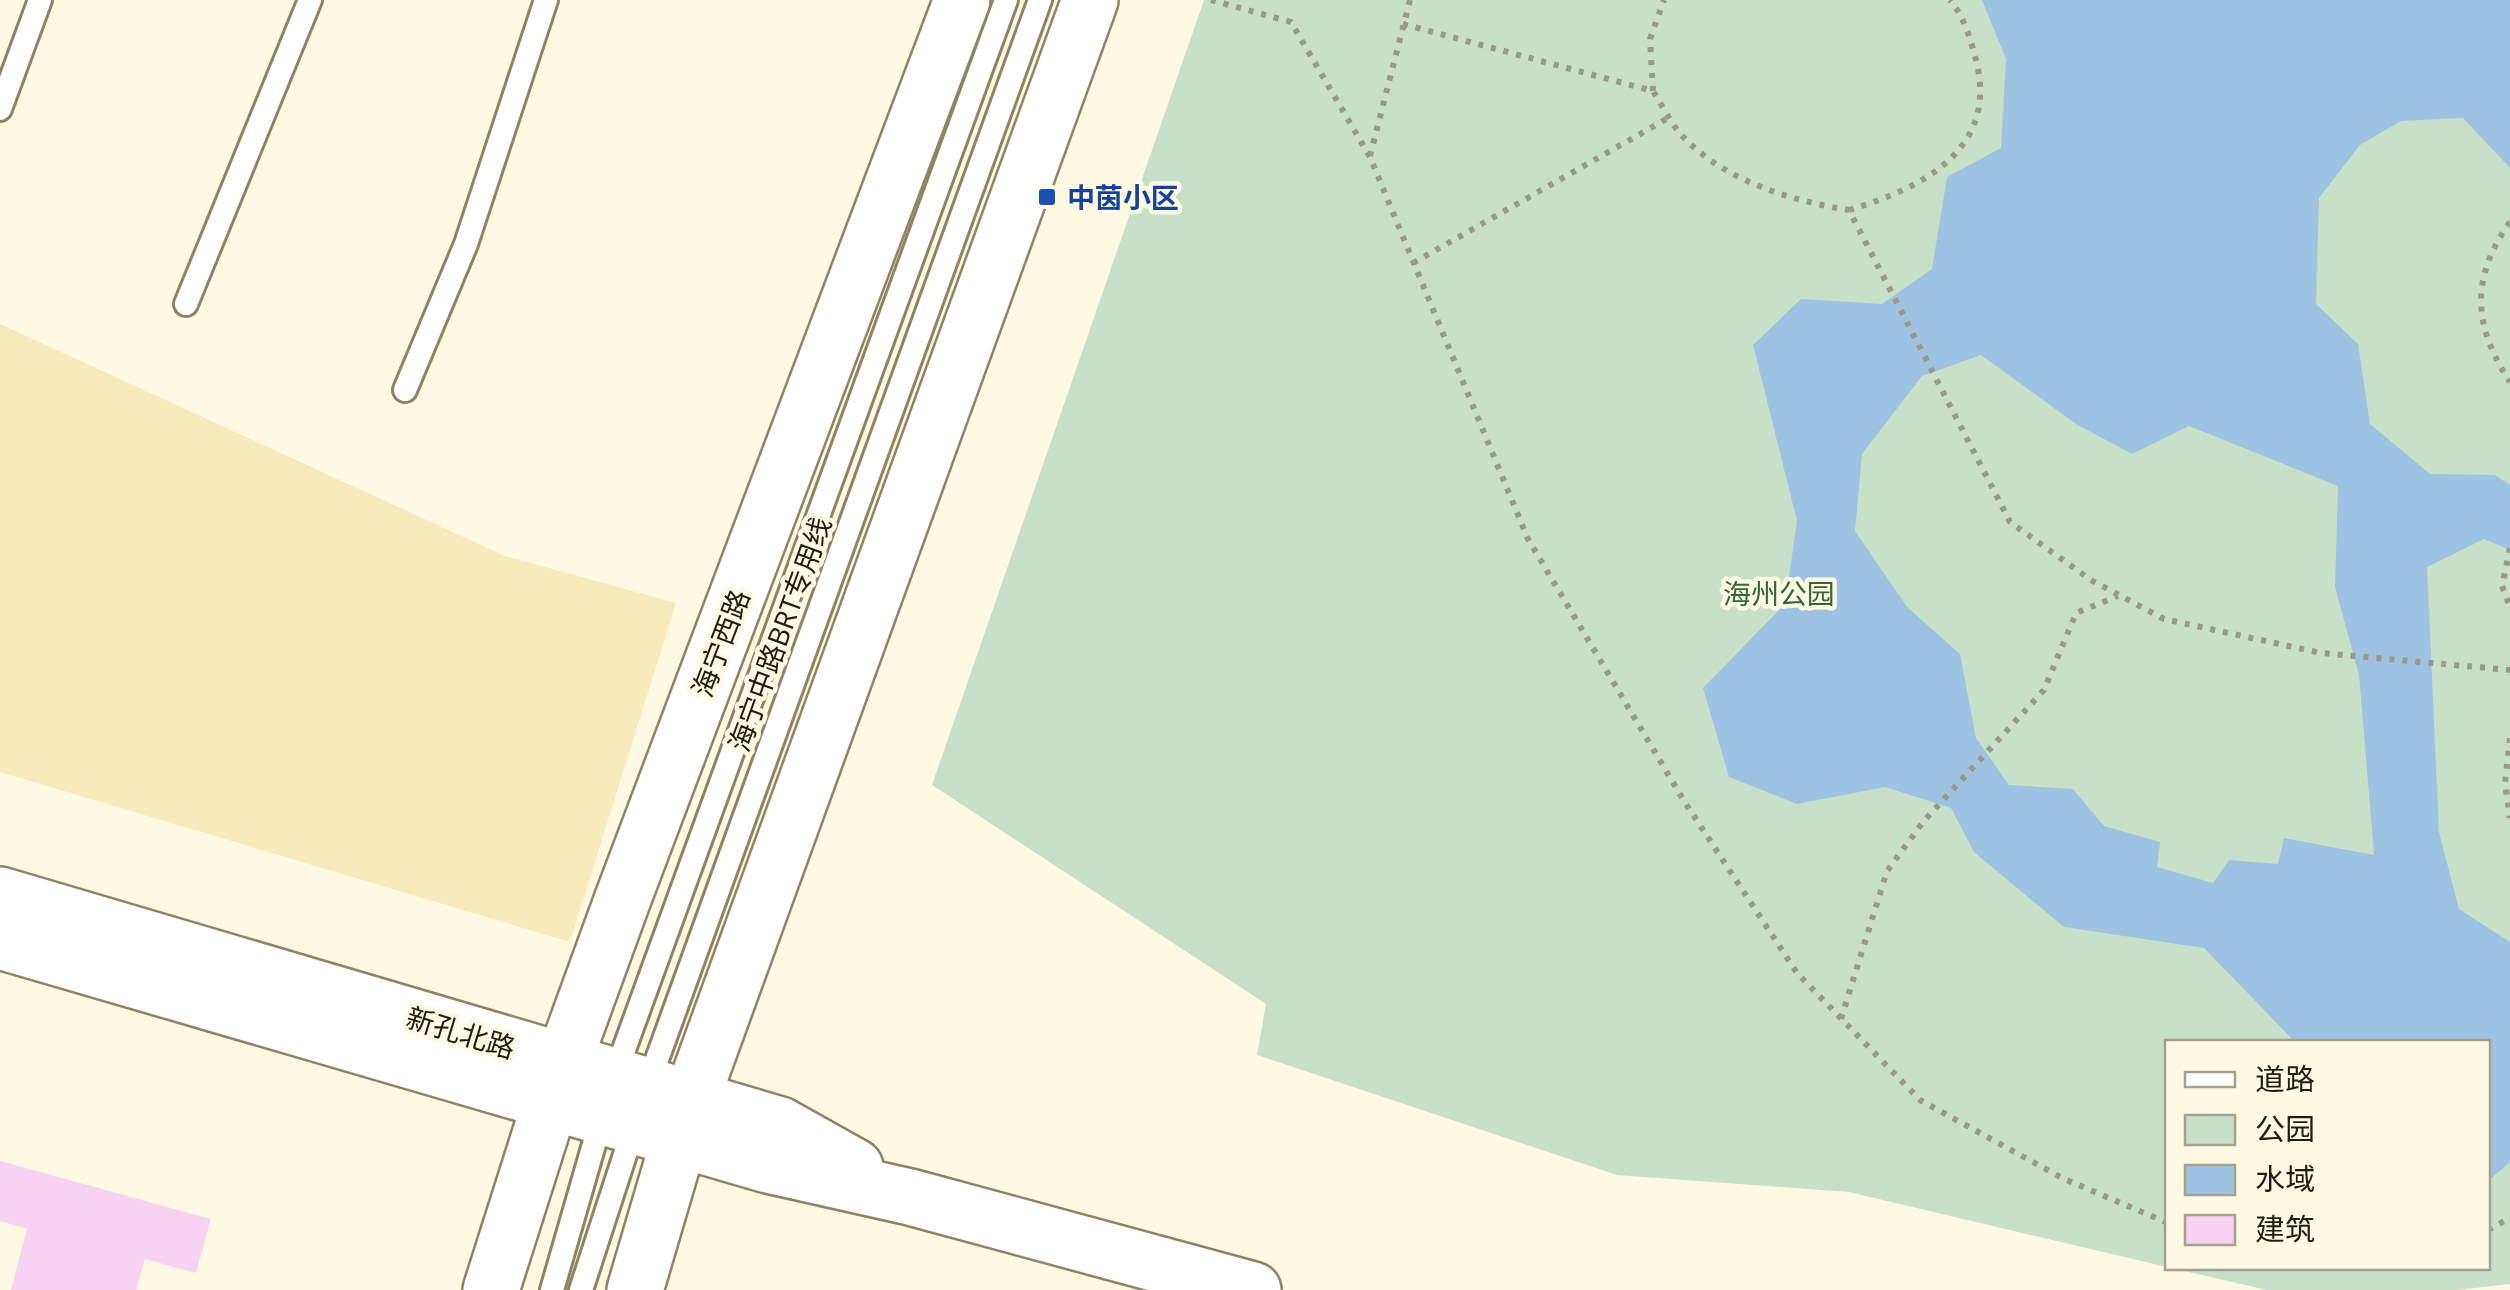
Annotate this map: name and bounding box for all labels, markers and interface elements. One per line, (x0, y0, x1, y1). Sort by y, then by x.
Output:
place label: 中茵小区 (1067, 178, 1179, 216)
marker: 中茵小区 (1036, 186, 1058, 208)
street label: 海宁中路BRT专用线 (719, 512, 839, 756)
park label: 海州公园 (1723, 574, 1835, 612)
street label: 海宁西路 (682, 584, 758, 702)
street label: 新孔北路 (402, 997, 520, 1067)
legend (2165, 1040, 2490, 1270)
text: 道路 (2255, 1058, 2315, 1099)
text: 公园 (2255, 1108, 2315, 1149)
text: 水域 (2255, 1158, 2315, 1199)
text: 建筑 (2255, 1208, 2315, 1249)

